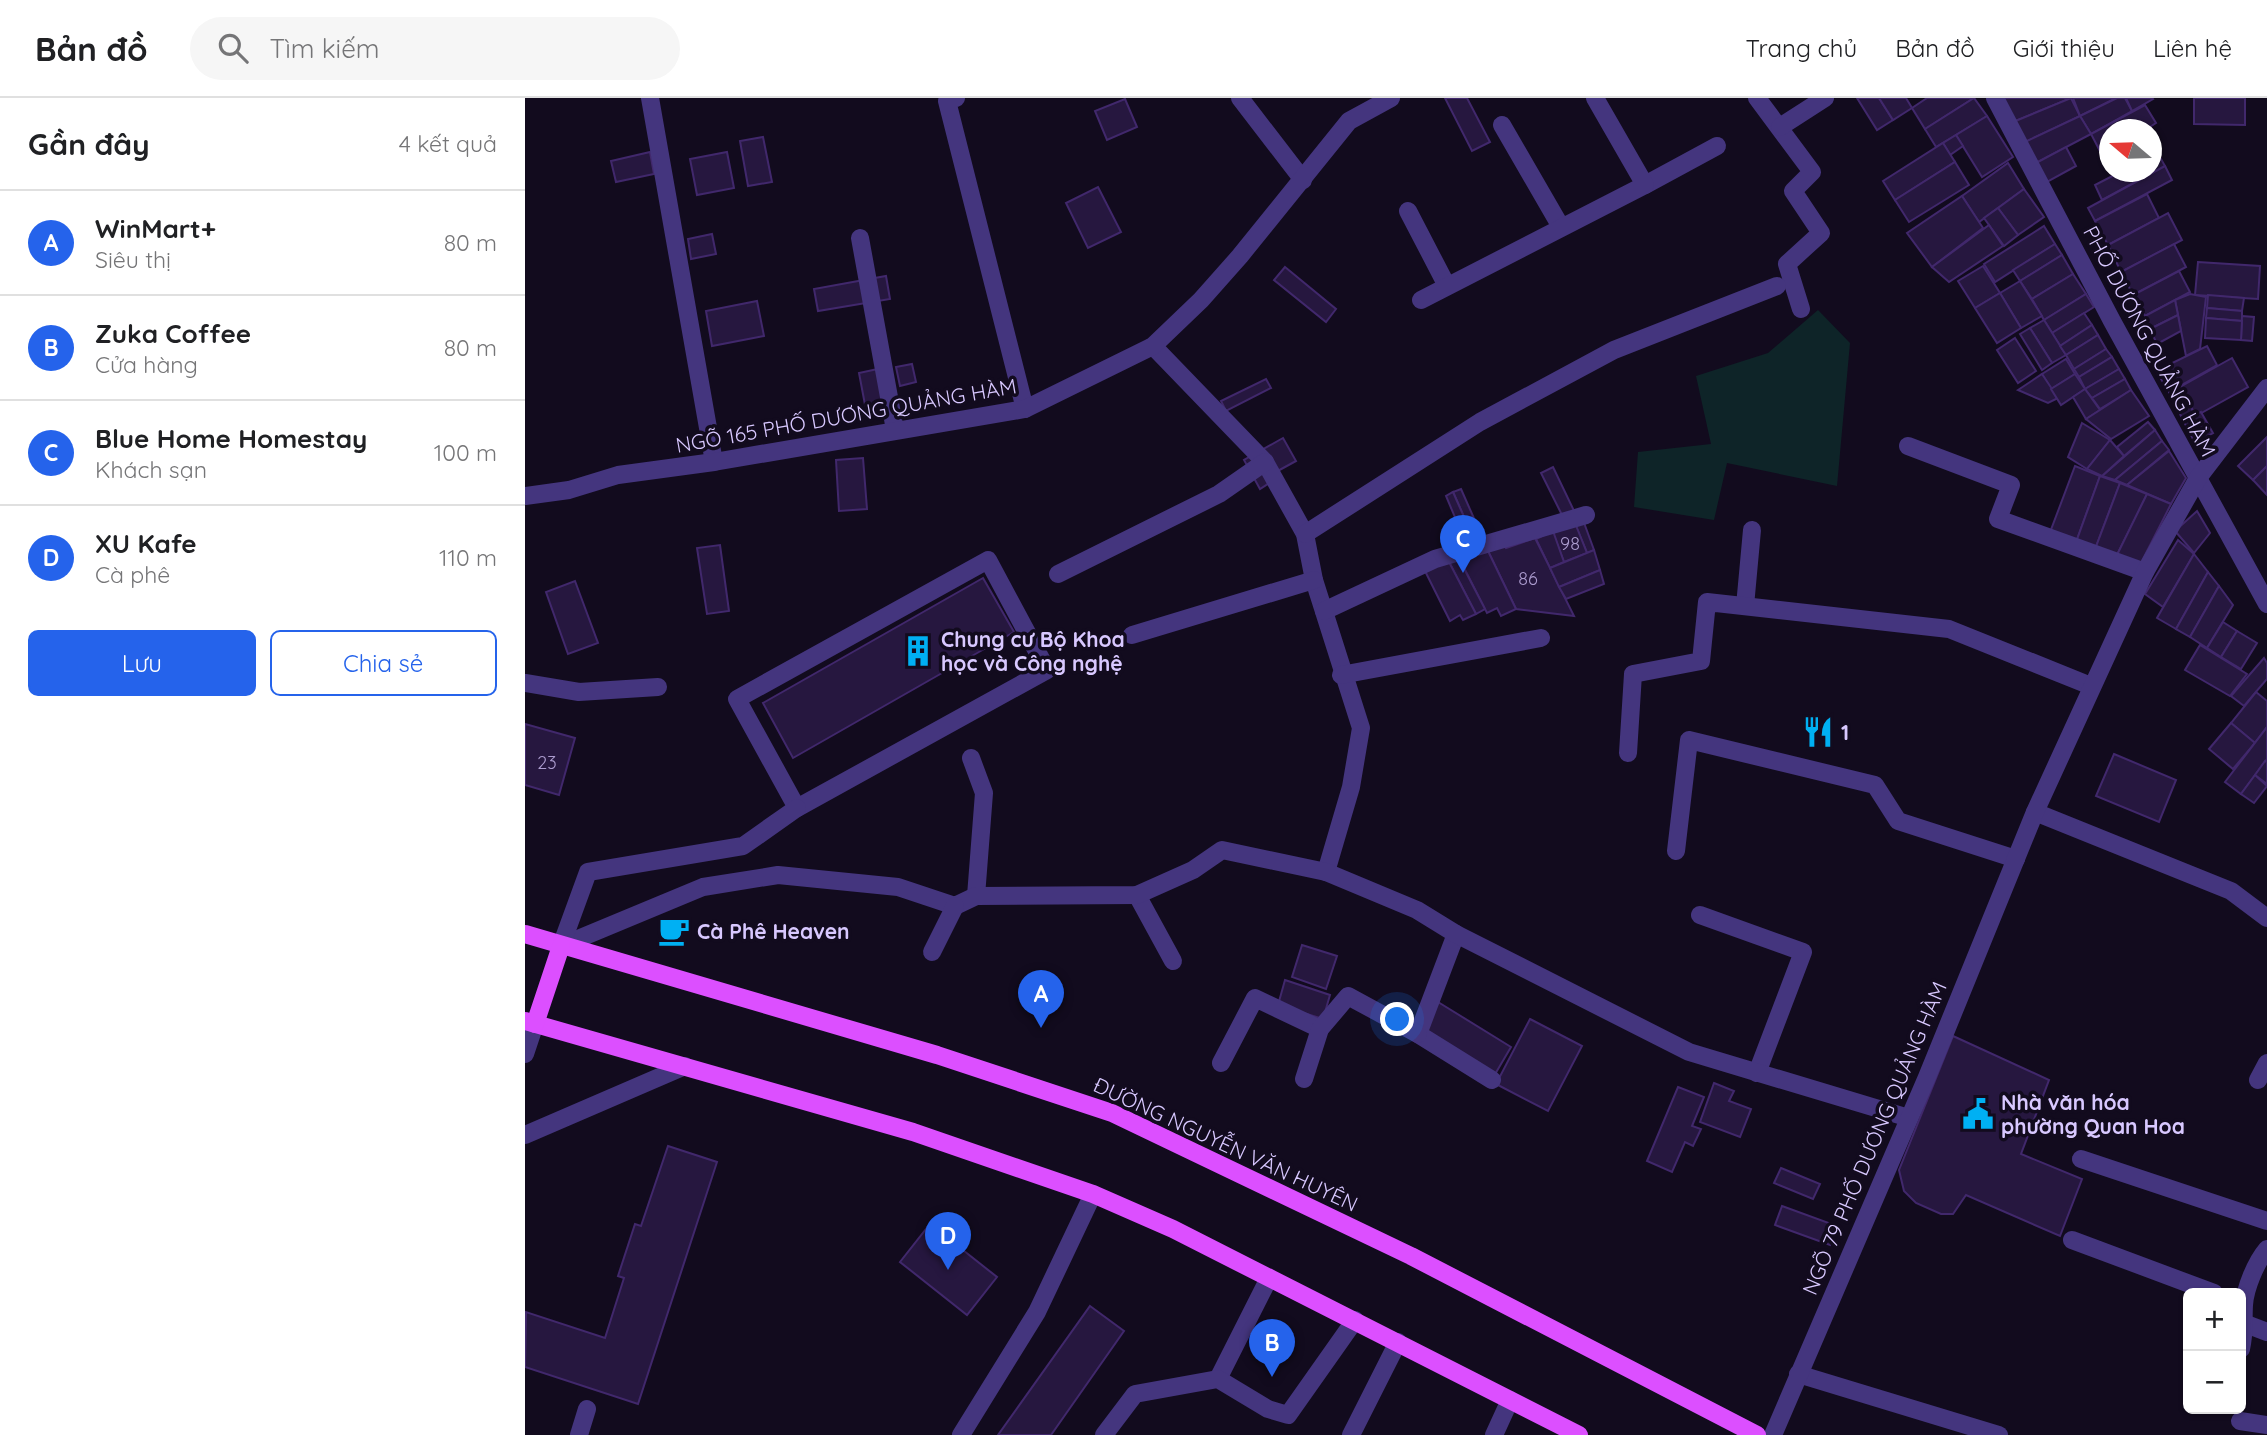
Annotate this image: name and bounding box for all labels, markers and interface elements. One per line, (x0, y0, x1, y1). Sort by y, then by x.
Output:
search box (190, 17, 680, 80)
text: Bản đồ (35, 28, 148, 69)
icon: search (214, 29, 252, 67)
text: Tìm kiếm (270, 32, 380, 65)
text: Trang chủ (1745, 33, 1857, 63)
text: Bản đồ (1895, 33, 1975, 63)
text: Giới thiệu (2013, 33, 2115, 63)
text: Liên hệ (2153, 33, 2232, 63)
north arrow (2099, 119, 2162, 182)
text: Gần đây (28, 125, 150, 163)
text: 4 kết quả (399, 129, 497, 158)
text: WinMart+ (95, 212, 216, 245)
street label: PHỐ DƯƠNG QUẢNG HÀM (2078, 221, 2222, 461)
text: A (44, 228, 58, 257)
text: 80 m (444, 228, 497, 257)
text: Siêu thị (95, 245, 171, 274)
text: Zuka Coffee (95, 317, 251, 350)
text: B (43, 333, 59, 362)
text: 80 m (444, 333, 497, 362)
text: Cửa hàng (95, 350, 198, 379)
street label: NGÕ 165 PHỐ DƯƠNG QUẢNG HÀM (674, 372, 1018, 458)
text: Blue Home Homestay (95, 422, 367, 455)
text: C (44, 438, 58, 467)
text: 100 m (434, 438, 497, 467)
text: Khách sạn (95, 455, 207, 484)
pin: C (1440, 515, 1486, 573)
text: XU Kafe (95, 527, 197, 560)
house number: 98 (1560, 532, 1580, 555)
text: D (43, 543, 59, 572)
text: 110 m (439, 543, 497, 572)
text: Cà phê (95, 560, 170, 589)
house number: 86 (1518, 567, 1538, 590)
place label: Chung cư Bộ Khoa học và Công nghệ (941, 626, 1125, 676)
button: Lưu (28, 630, 256, 696)
button: Chia sẻ (270, 630, 497, 696)
building icon: Chung cư Bộ Khoa học và Công nghệ (901, 634, 935, 668)
restaurant icon: 1 (1801, 715, 1835, 749)
place label: 1 (1841, 719, 1849, 745)
house number: 23 (537, 751, 557, 774)
cafe icon: Cà Phê Heaven (657, 914, 691, 948)
place label: Cà Phê Heaven (697, 918, 850, 944)
pin: A (1018, 970, 1064, 1028)
street label: NGÕ 79 PHỐ DƯƠNG QUẢNG HÀM (1796, 978, 1952, 1298)
your location (1380, 1002, 1414, 1036)
street label: ĐƯỜNG NGUYỄN VĂN HUYÊN (1090, 1071, 1362, 1217)
place label: Nhà văn hóa phường Quan Hoa (2001, 1089, 2185, 1139)
public building icon: Nhà văn hóa phường Quan Hoa (1961, 1097, 1995, 1131)
pin: D (925, 1212, 971, 1270)
map controls (2183, 1288, 2246, 1414)
button: + (2183, 1288, 2246, 1351)
pin: B (1249, 1319, 1295, 1377)
button: − (2183, 1351, 2246, 1414)

